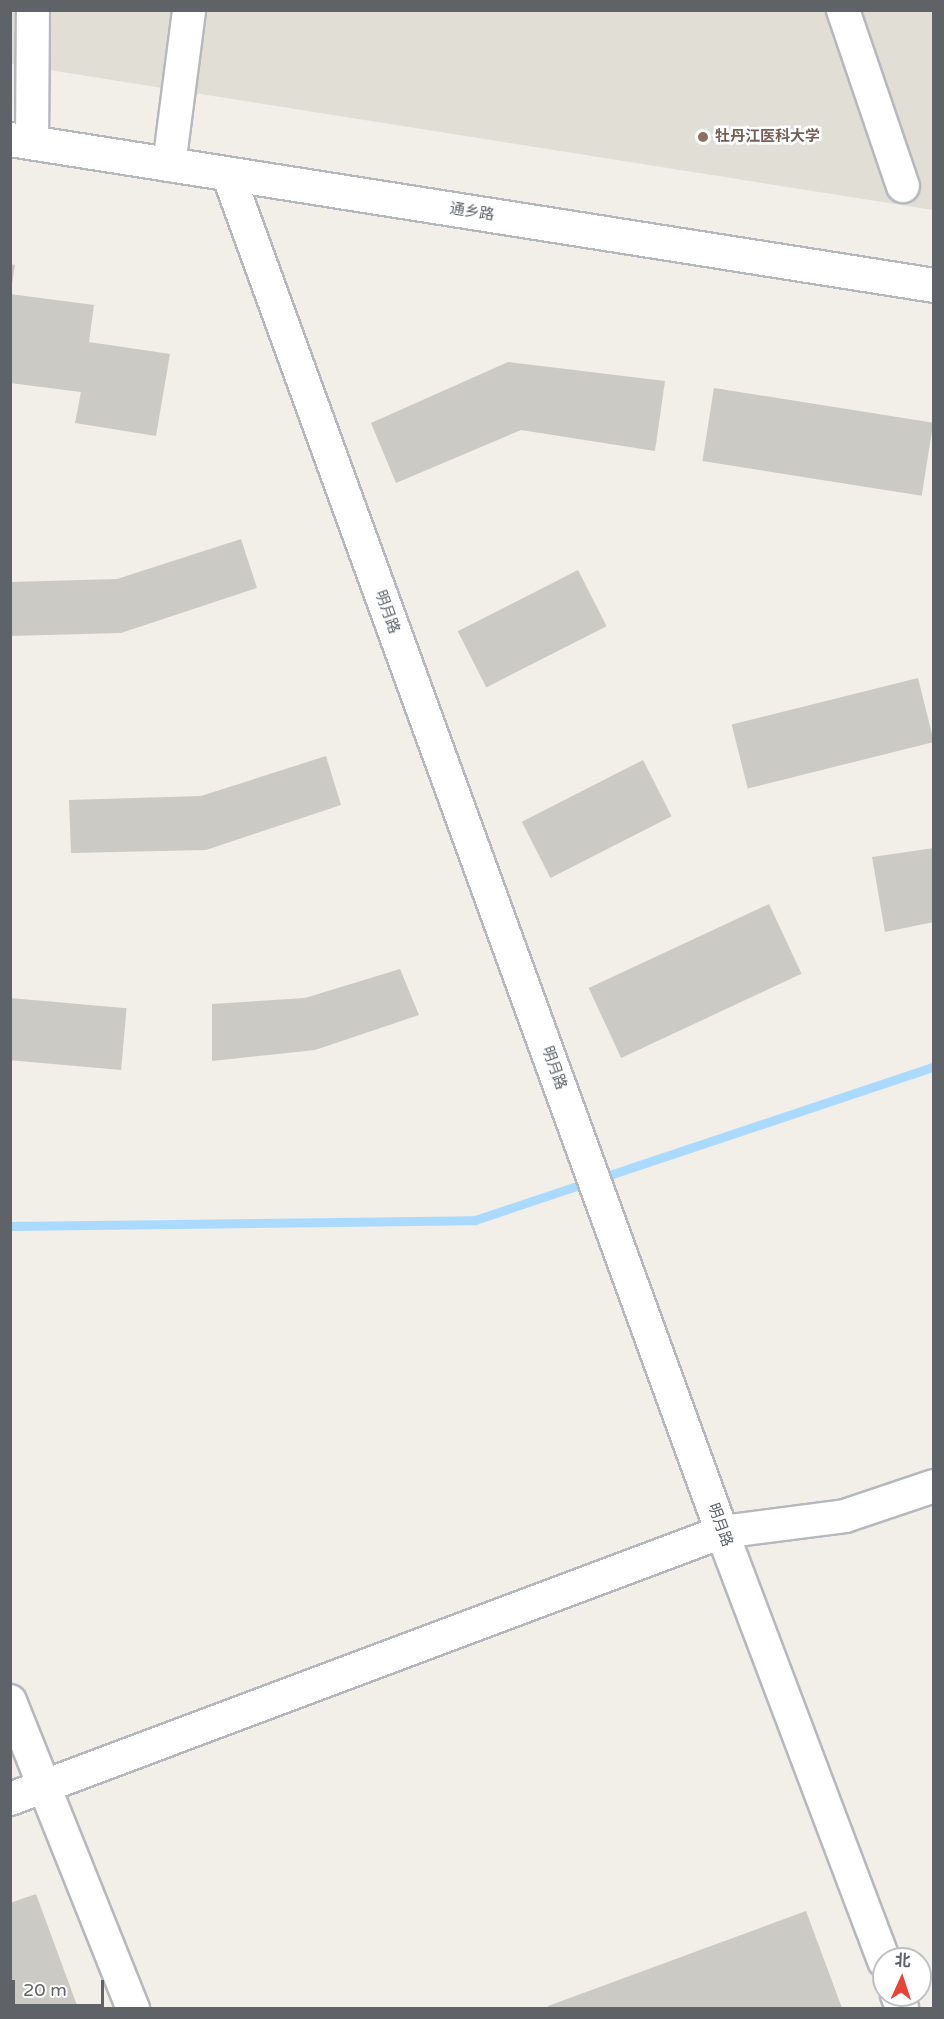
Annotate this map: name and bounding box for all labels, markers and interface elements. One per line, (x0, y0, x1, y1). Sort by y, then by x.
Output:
place label: 牡丹江医科大学 (715, 128, 820, 146)
marker: 牡丹江医科大学 (696, 130, 710, 144)
street label: 通乡路 (448, 200, 496, 224)
street label: 明月路 (371, 588, 403, 636)
street label: 明月路 (538, 1044, 570, 1092)
street label: 明月路 (704, 1501, 736, 1549)
north arrow (872, 1947, 932, 2007)
text: 北 (894, 1951, 911, 1971)
scale bar (15, 1968, 106, 2006)
text: 20 m (23, 1979, 67, 2001)

